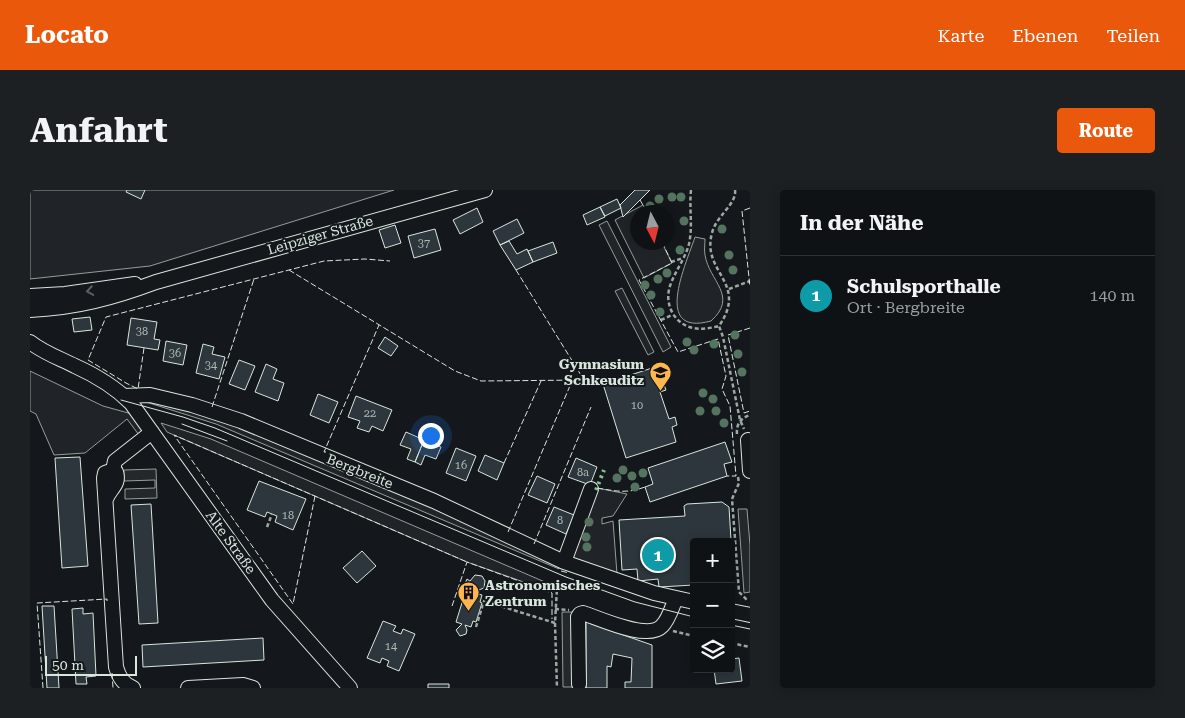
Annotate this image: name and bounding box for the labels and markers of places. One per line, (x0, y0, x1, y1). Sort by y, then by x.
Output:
place label: Gymnasium Schkeuditz (559, 356, 644, 388)
school or university icon: Gymnasium Schkeuditz (648, 360, 672, 391)
pin: 1 (642, 536, 674, 574)
place label: Astronomisches Zentrum (485, 577, 600, 609)
building icon: Astronomisches Zentrum (457, 581, 481, 612)

